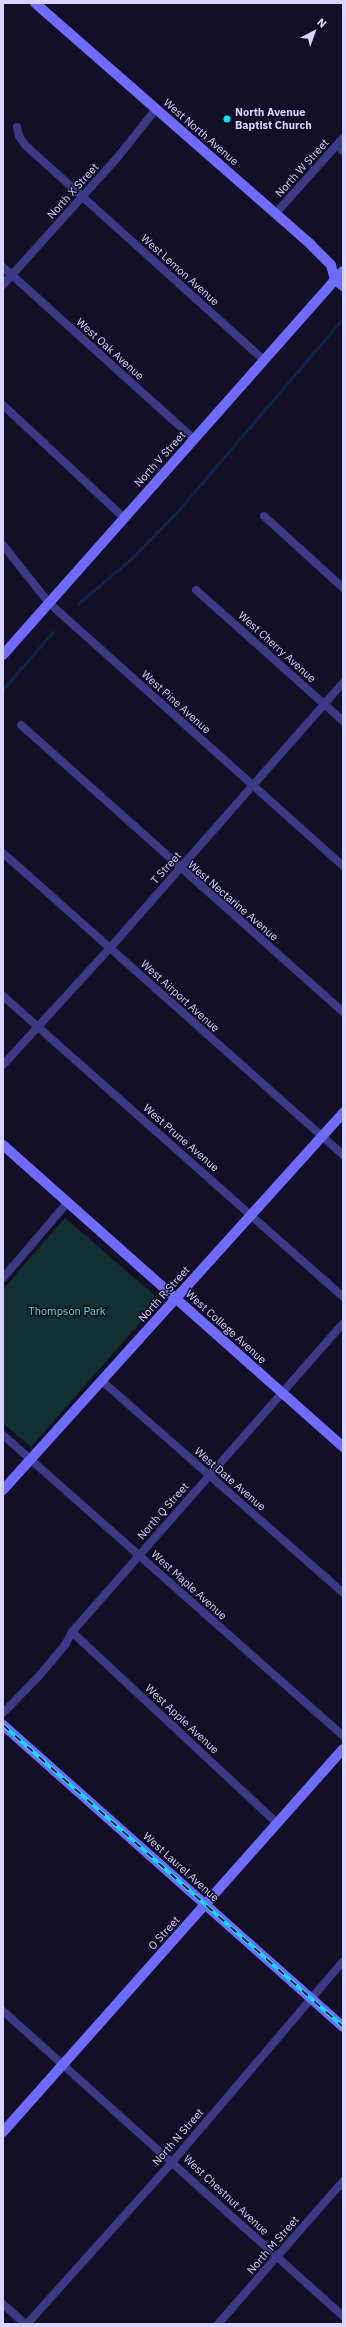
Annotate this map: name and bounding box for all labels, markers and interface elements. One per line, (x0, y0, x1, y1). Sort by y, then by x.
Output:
north arrow (294, 12, 334, 52)
text: N (314, 15, 329, 31)
street label: West North Avenue (161, 96, 241, 168)
place label: North Avenue Baptist Church (235, 106, 312, 132)
marker: North Avenue Baptist Church (222, 114, 232, 124)
street label: North W Street (273, 136, 331, 200)
street label: North X Street (45, 160, 101, 222)
street label: West Lemon Avenue (138, 232, 222, 308)
street label: West Oak Avenue (74, 315, 146, 383)
street label: North V Street (132, 429, 188, 489)
street label: West Cherry Avenue (236, 609, 318, 685)
street label: West Pine Avenue (139, 668, 213, 736)
street label: T Street (148, 849, 184, 887)
street label: West Nectarine Avenue (185, 858, 281, 944)
street label: West Airport Avenue (138, 957, 222, 1035)
street label: West Prune Avenue (140, 1102, 222, 1174)
street label: North R Street (135, 1263, 193, 1325)
street label: West College Avenue (183, 1287, 269, 1367)
park label: Thompson Park (28, 1304, 106, 1318)
street label: West Date Avenue (192, 1445, 268, 1513)
street label: North Q Street (135, 1480, 191, 1542)
street label: West Maple Avenue (149, 1548, 229, 1622)
street label: West Apple Avenue (143, 1682, 221, 1756)
street label: West Laurel Avenue (140, 1830, 222, 1904)
street label: O Street (146, 1914, 182, 1952)
street label: North N Street (150, 2106, 206, 2168)
street label: West Chestnut Avenue (181, 2152, 271, 2238)
street label: North M Street (244, 2213, 302, 2277)

